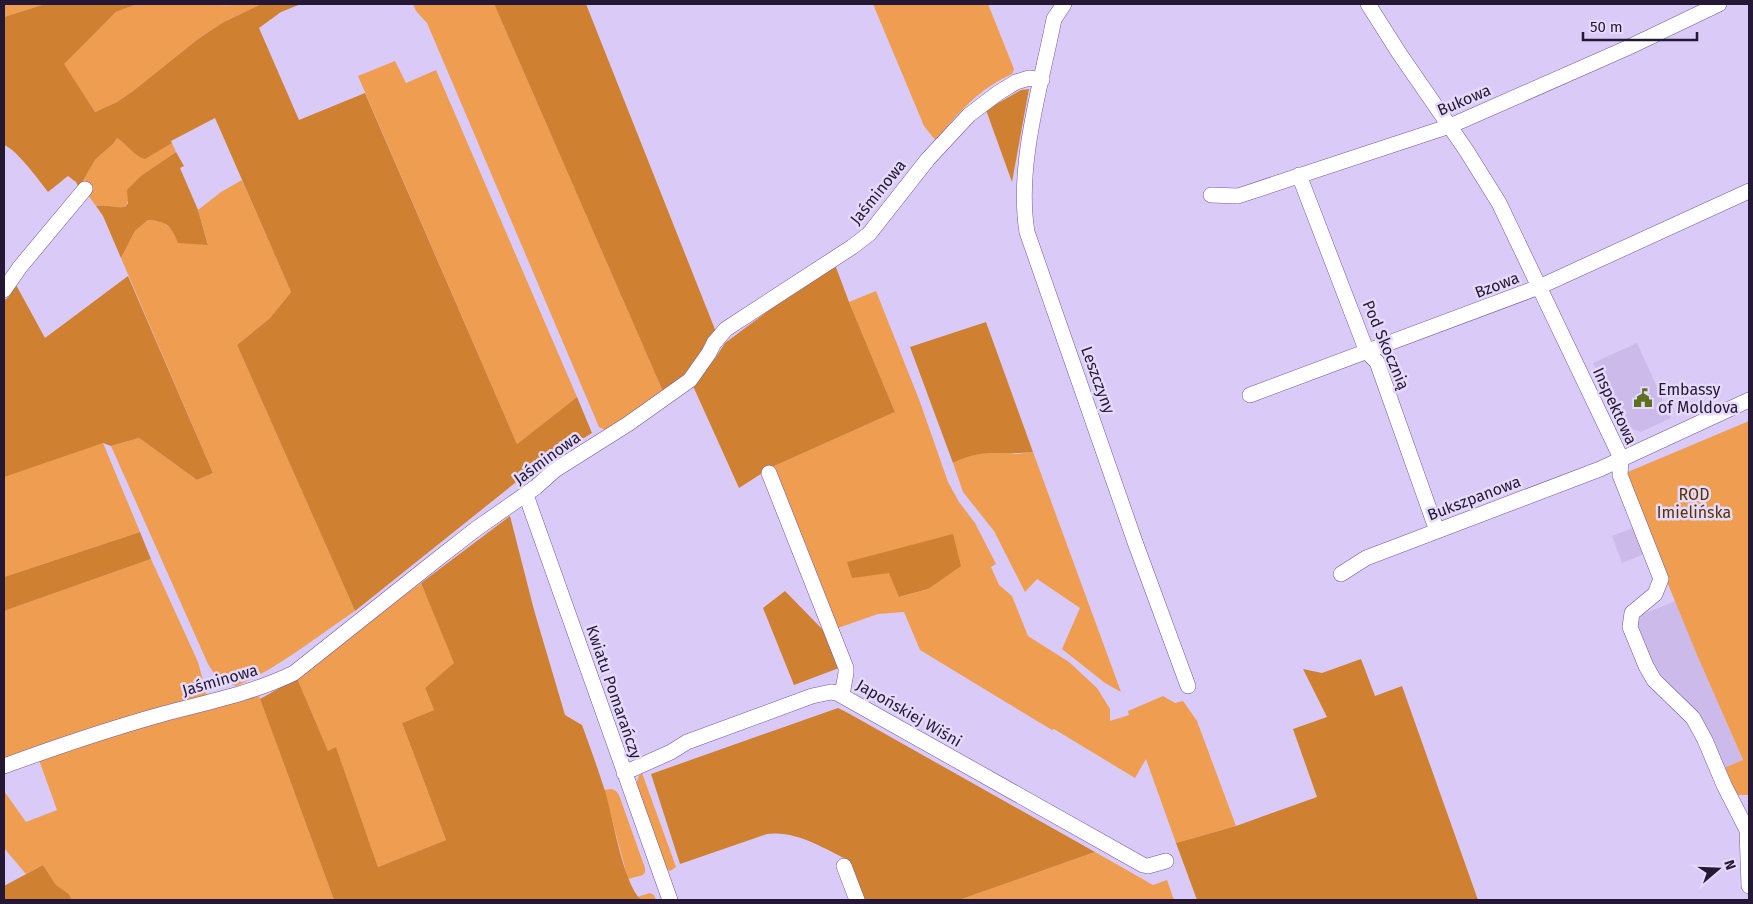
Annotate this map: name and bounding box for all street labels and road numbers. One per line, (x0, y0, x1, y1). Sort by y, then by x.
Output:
street label: Bukowa (1434, 80, 1494, 120)
street label: Jaśminowa (846, 156, 910, 228)
street label: Bzowa (1472, 268, 1522, 302)
street label: Pod Skocznią (1358, 297, 1413, 393)
street label: Leszczyny (1077, 344, 1119, 416)
street label: Inspektowa (1589, 364, 1641, 448)
street label: Jaśminowa (510, 427, 584, 489)
street label: Bukszpanowa (1425, 472, 1523, 524)
street label: Kwiatu Pomarańczy (582, 623, 646, 761)
street label: Jaśminowa (180, 660, 260, 700)
street label: Japońskiej Wiśni (853, 675, 965, 751)

